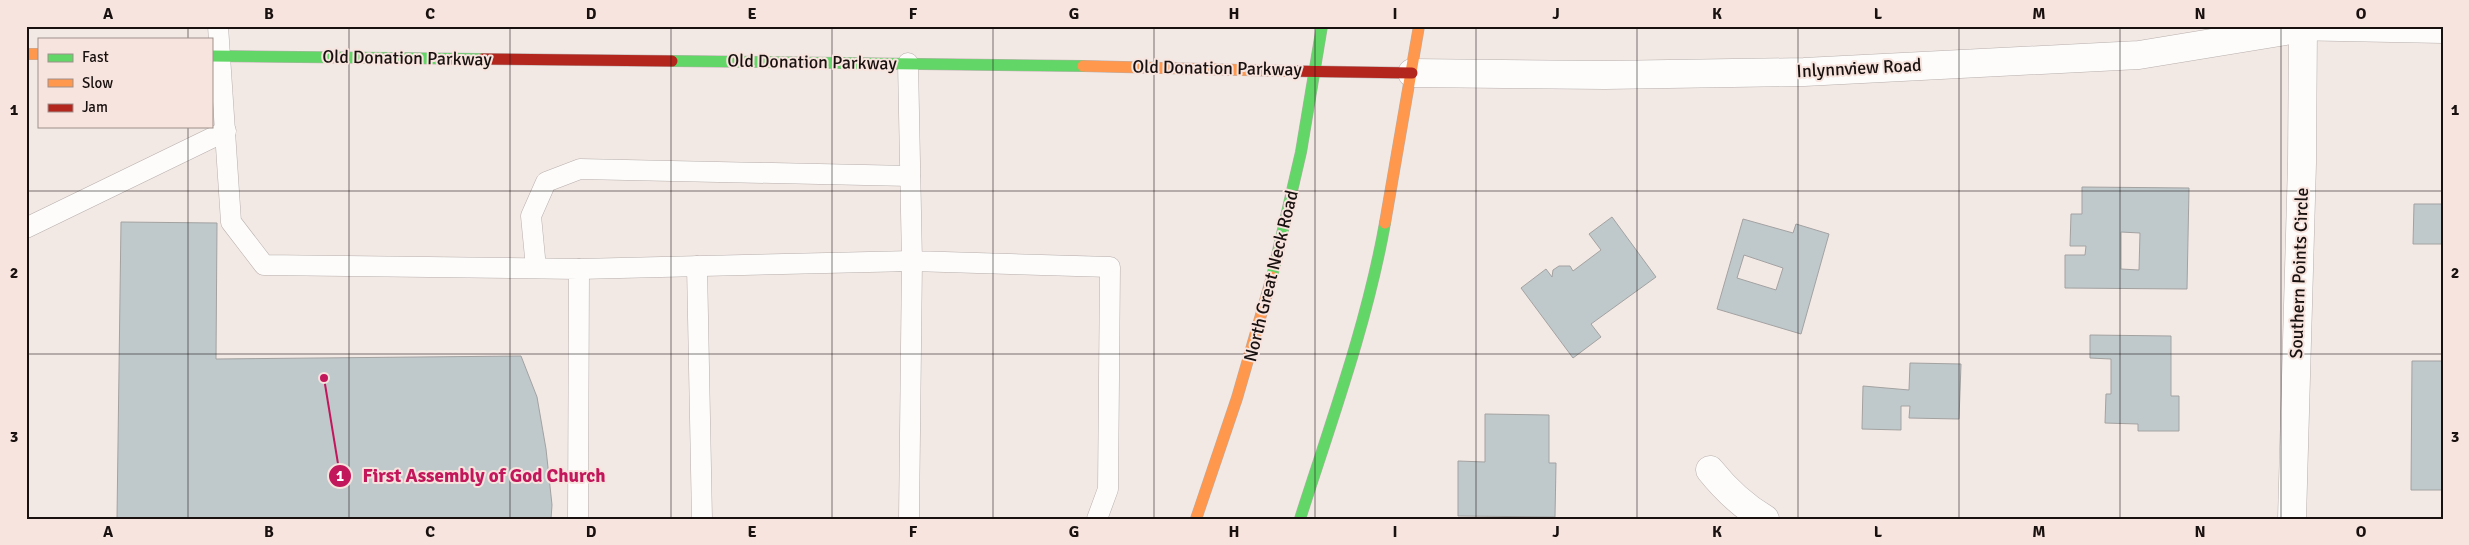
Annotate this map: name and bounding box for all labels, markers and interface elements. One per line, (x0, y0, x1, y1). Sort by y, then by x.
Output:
text: A (103, 4, 114, 24)
text: B (264, 4, 274, 24)
text: C (425, 4, 435, 24)
text: D (586, 4, 597, 24)
text: E (747, 4, 757, 24)
text: F (909, 4, 918, 24)
text: G (1069, 4, 1079, 24)
text: H (1229, 4, 1239, 24)
text: I (1392, 4, 1398, 24)
text: J (1552, 4, 1560, 24)
text: K (1712, 4, 1722, 24)
text: L (1874, 4, 1883, 24)
text: M (2032, 4, 2046, 24)
text: N (2194, 4, 2206, 24)
text: O (2356, 4, 2367, 24)
legend (38, 38, 212, 128)
street label: Old Donation Parkway (322, 46, 492, 70)
text: Fast (82, 48, 109, 66)
street label: Old Donation Parkway (727, 50, 897, 74)
street label: Inlynnview Road (1796, 54, 1922, 82)
street label: Old Donation Parkway (1132, 56, 1302, 80)
text: Slow (82, 74, 113, 92)
text: Jam (82, 98, 108, 116)
text: 1 (10, 100, 19, 120)
text: 1 (2451, 100, 2460, 120)
street label: Southern Points Circle (2285, 187, 2313, 359)
street label: North Great Neck Road (1239, 188, 1303, 364)
text: 2 (10, 263, 18, 283)
text: 2 (2451, 263, 2459, 283)
text: 3 (10, 427, 18, 447)
text: 3 (2451, 427, 2459, 447)
callout: First Assembly of God Church (328, 459, 616, 493)
text: First Assembly of God Church (363, 464, 605, 488)
text: 1 (336, 467, 344, 485)
text: A (103, 522, 114, 542)
text: B (264, 522, 274, 542)
text: C (425, 522, 435, 542)
text: D (586, 522, 597, 542)
text: E (747, 522, 757, 542)
text: F (909, 522, 918, 542)
text: G (1069, 522, 1079, 542)
text: H (1229, 522, 1239, 542)
text: I (1392, 522, 1398, 542)
text: J (1552, 522, 1560, 542)
text: K (1712, 522, 1722, 542)
text: L (1874, 522, 1883, 542)
text: M (2032, 522, 2046, 542)
text: N (2194, 522, 2206, 542)
text: O (2356, 522, 2367, 542)

